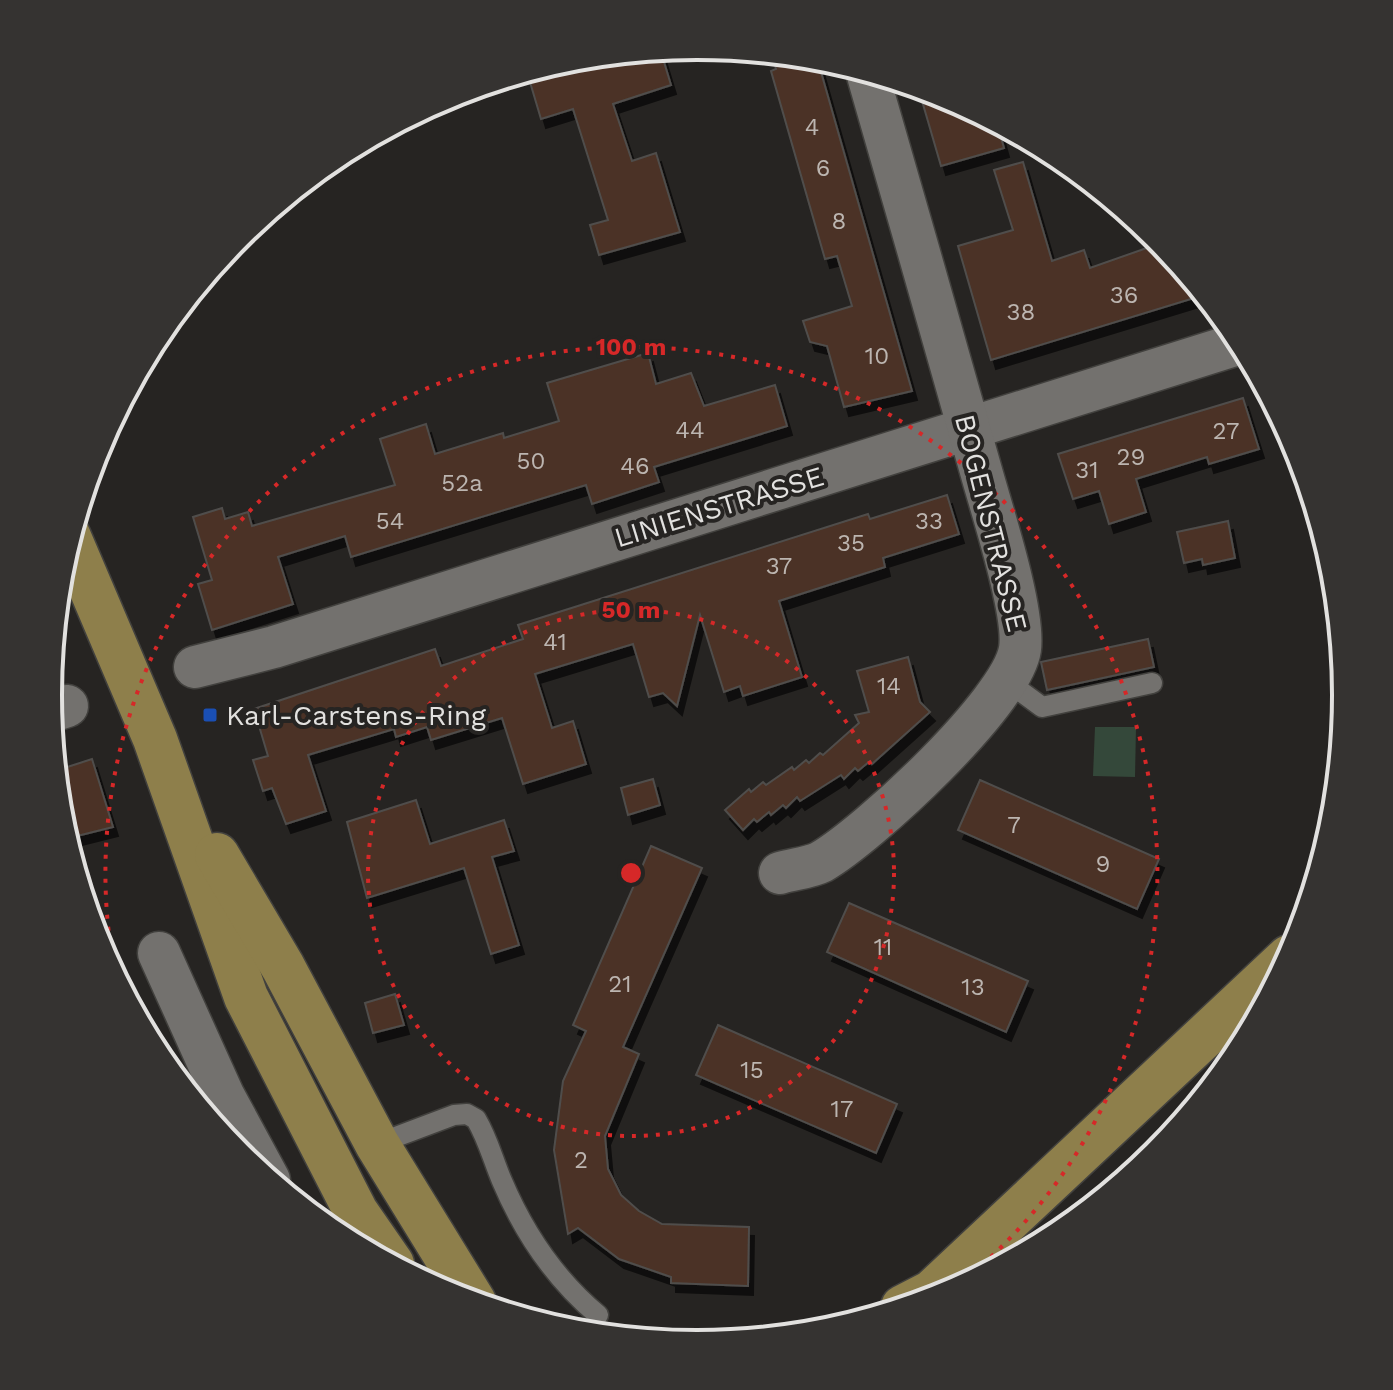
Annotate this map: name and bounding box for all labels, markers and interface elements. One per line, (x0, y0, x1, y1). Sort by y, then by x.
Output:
house number: 4 (805, 113, 819, 141)
house number: 6 (816, 154, 830, 182)
house number: 8 (832, 207, 846, 235)
house number: 36 (1110, 281, 1138, 309)
house number: 38 (1007, 298, 1035, 326)
text: 100 m (596, 333, 666, 361)
house number: 10 (865, 342, 889, 370)
street label: BOGENSTRASSE (948, 411, 1034, 635)
house number: 44 (675, 416, 705, 444)
house number: 27 (1213, 417, 1239, 445)
house number: 29 (1117, 443, 1145, 471)
house number: 50 (517, 447, 545, 475)
house number: 46 (620, 452, 650, 480)
house number: 31 (1075, 456, 1099, 484)
street label: LINIENSTRASSE (610, 460, 828, 554)
house number: 52a (441, 469, 483, 497)
house number: 54 (376, 507, 404, 535)
house number: 33 (915, 507, 943, 535)
house number: 35 (837, 529, 865, 557)
house number: 37 (766, 552, 792, 580)
text: 50 m (602, 596, 660, 624)
house number: 41 (543, 628, 567, 656)
house number: 14 (877, 672, 901, 700)
place label: Karl-Carstens-Ring (226, 699, 486, 732)
marker: Karl-Carstens-Ring (201, 706, 219, 724)
house number: 7 (1007, 811, 1021, 839)
house number: 9 (1096, 850, 1110, 878)
centre of rings (617, 859, 645, 887)
house number: 11 (874, 933, 892, 961)
house number: 21 (608, 970, 632, 998)
house number: 13 (961, 973, 985, 1001)
house number: 15 (740, 1056, 764, 1084)
house number: 17 (831, 1095, 853, 1123)
house number: 2 (574, 1146, 588, 1174)

